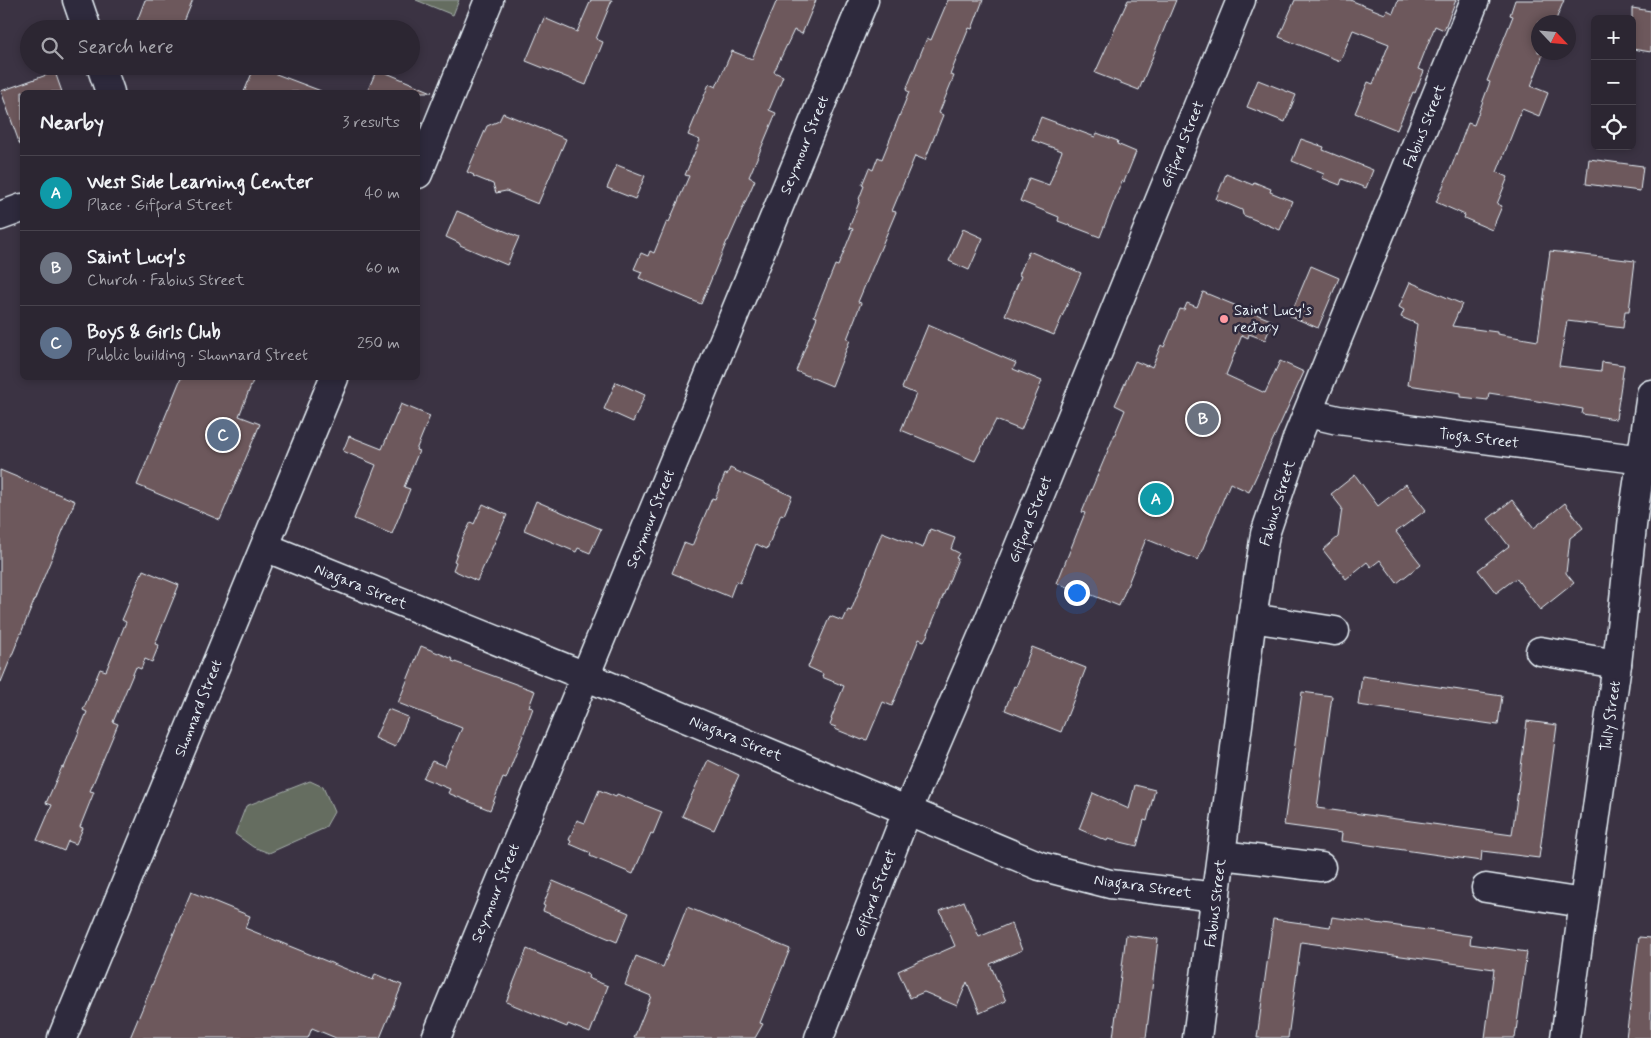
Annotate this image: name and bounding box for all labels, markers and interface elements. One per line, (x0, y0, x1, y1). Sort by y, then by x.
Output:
north arrow (1531, 15, 1576, 60)
map controls (1591, 15, 1636, 150)
button: + (1591, 15, 1636, 60)
search box (20, 20, 420, 75)
icon: search (38, 34, 66, 62)
text: Search here (78, 35, 174, 60)
button: − (1591, 60, 1636, 105)
street label: Fabius Street (1399, 81, 1451, 171)
street label: Seymour Street (776, 93, 834, 198)
street label: Gifford Street (1156, 98, 1211, 192)
button: locate (1591, 105, 1636, 150)
text: Nearby (40, 109, 104, 137)
text: 3 results (342, 112, 400, 133)
text: West Side Learning Center (87, 170, 313, 195)
text: A (51, 183, 61, 204)
text: 40 m (364, 183, 400, 204)
text: Place · Gifford Street (87, 195, 233, 216)
text: Saint Lucy's (87, 245, 185, 270)
text: B (51, 258, 61, 279)
text: 60 m (366, 258, 400, 279)
text: Church · Fabius Street (87, 270, 245, 291)
place label: Saint Lucy's rectory (1234, 301, 1312, 338)
marker: Saint Lucy's rectory (1218, 313, 1230, 325)
text: Boys & Girls Club (87, 320, 221, 345)
text: C (50, 333, 62, 354)
text: 250 m (357, 333, 400, 354)
text: Public building · Shonnard Street (87, 345, 308, 366)
pin: B (1187, 400, 1219, 438)
pin: C (207, 416, 239, 454)
street label: Tioga Street (1438, 424, 1520, 455)
street label: Fabius Street (1255, 458, 1301, 549)
street label: Seymour Street (622, 467, 680, 572)
street label: Gifford Street (1004, 473, 1059, 567)
pin: A (1140, 480, 1172, 518)
street label: Niagara Street (311, 559, 410, 616)
your location (1064, 580, 1090, 606)
street label: Shonnard Street (170, 656, 228, 760)
street label: Tully Street (1596, 679, 1626, 753)
street label: Niagara Street (686, 711, 785, 768)
street label: Seymour Street (467, 841, 525, 946)
street label: Gifford Street (850, 847, 904, 941)
street label: Fabius Street (1201, 858, 1231, 948)
street label: Niagara Street (1093, 870, 1193, 905)

